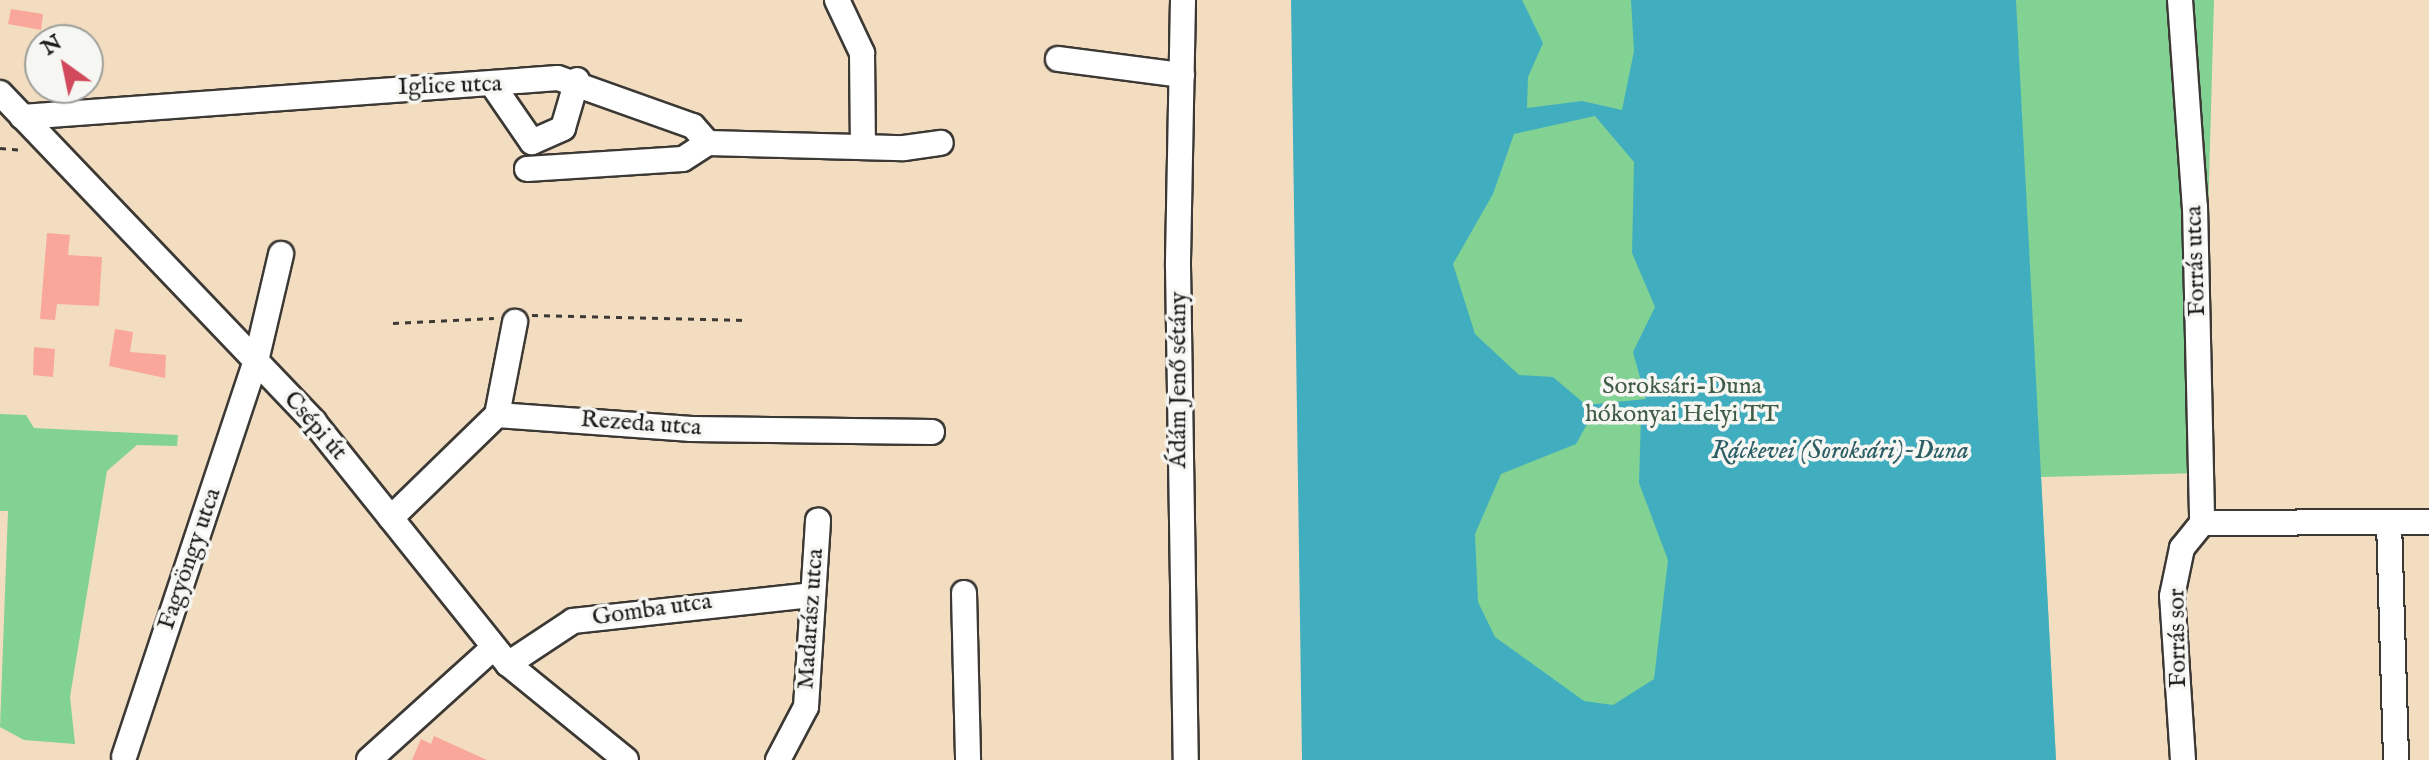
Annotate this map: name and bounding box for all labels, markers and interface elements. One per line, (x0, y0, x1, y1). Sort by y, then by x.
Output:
north arrow (24, 24, 104, 104)
text: N (36, 29, 68, 62)
street label: Iglice utca (397, 70, 503, 102)
street label: Forrás utca (2180, 205, 2212, 317)
street label: Ádám Jenő sétány (1165, 292, 1193, 468)
park label: Soroksári-Duna hókonyai Helyi TT (1585, 373, 1779, 429)
street label: Csépi út (277, 386, 353, 466)
street label: Rezeda utca (580, 405, 702, 443)
water label: Ráckevei (Soroksári)-Duna (1711, 435, 1969, 467)
street label: Fagyöngy utca (152, 484, 228, 634)
street label: Madarász utca (792, 547, 830, 691)
street label: Gomba utca (590, 587, 714, 633)
street label: Forrás sor (2163, 588, 2193, 688)

